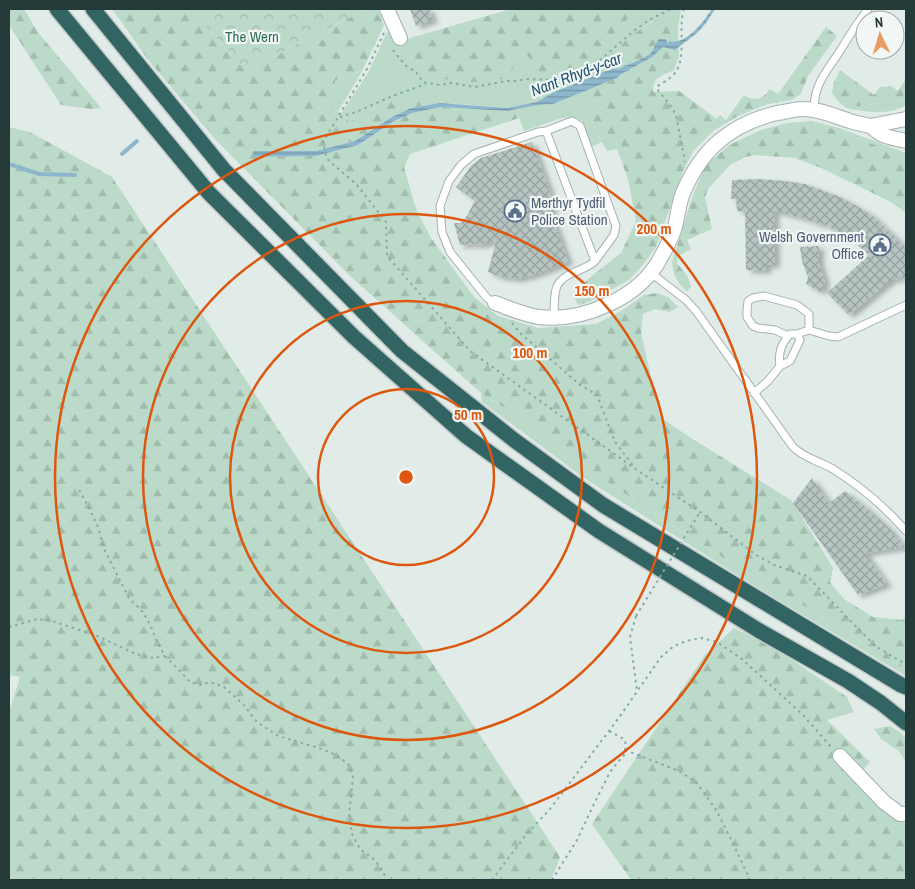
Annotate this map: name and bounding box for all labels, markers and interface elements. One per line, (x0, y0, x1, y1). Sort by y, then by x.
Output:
north arrow (855, 10, 905, 60)
text: N (874, 13, 884, 31)
park label: The Wern (225, 26, 279, 47)
water label: Nant Rhyd-y-car (527, 46, 625, 101)
place label: Merthyr Tydfil Police Station (531, 192, 608, 230)
public building icon: Merthyr Tydfil Police Station (503, 199, 527, 223)
text: 200 m (637, 218, 671, 239)
place label: Welsh Government Office (759, 226, 865, 264)
public building icon: Welsh Government Office (868, 233, 892, 257)
text: 150 m (575, 280, 609, 301)
text: 100 m (513, 342, 547, 363)
text: 50 m (454, 404, 482, 425)
centre of rings (397, 468, 415, 486)

